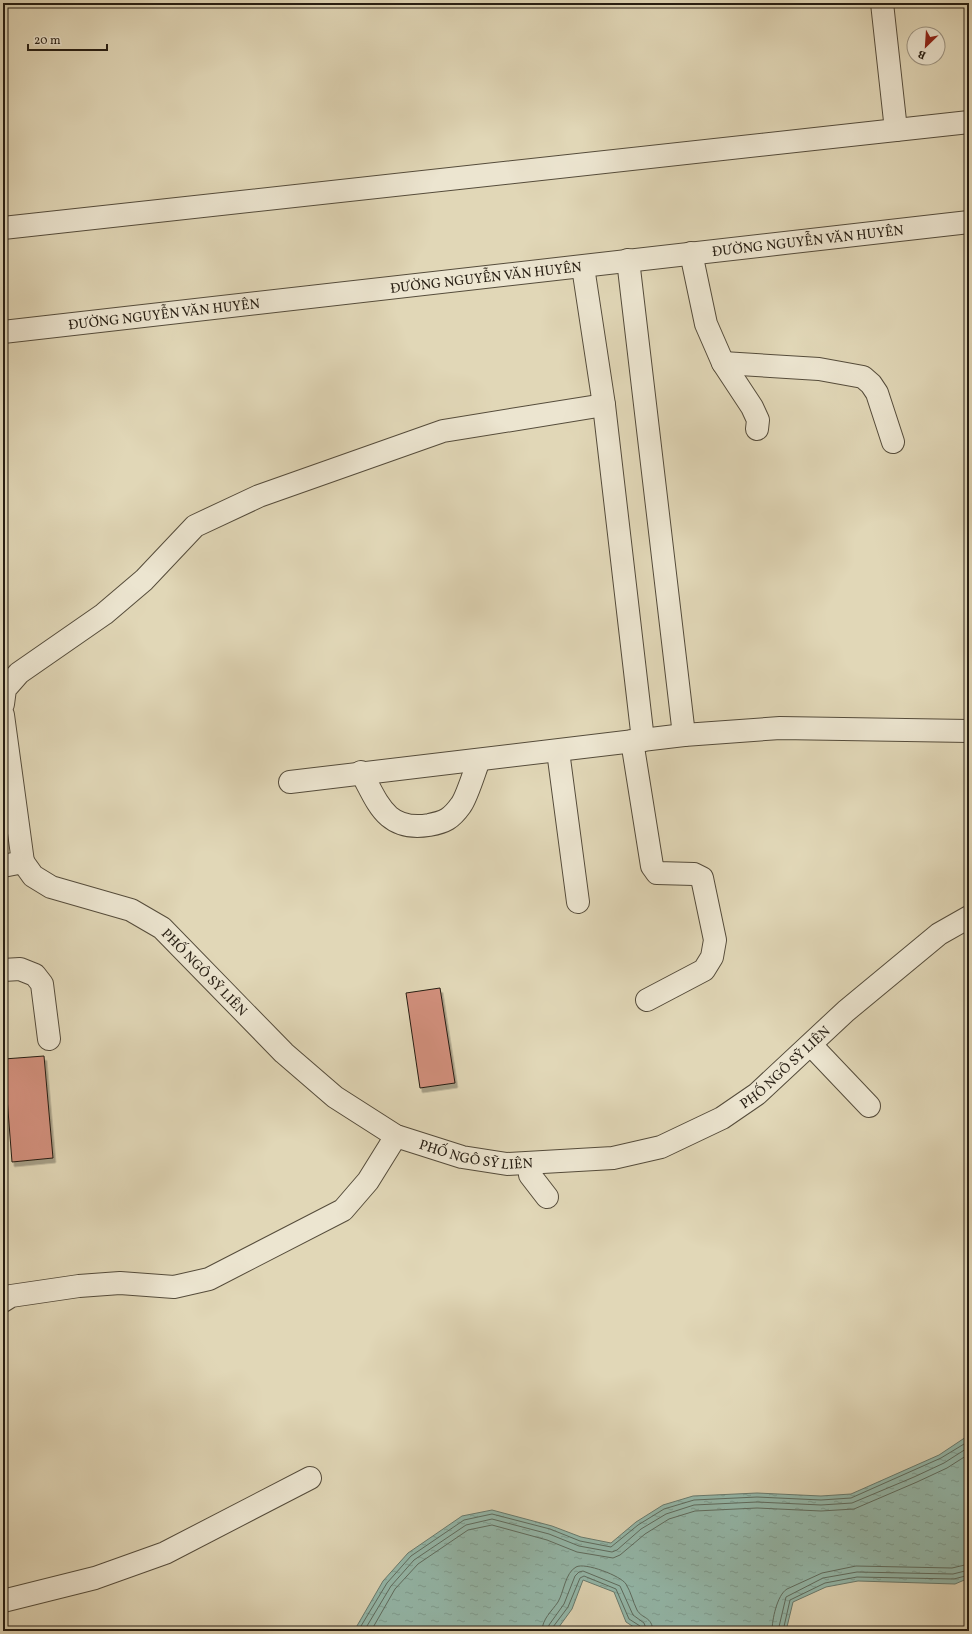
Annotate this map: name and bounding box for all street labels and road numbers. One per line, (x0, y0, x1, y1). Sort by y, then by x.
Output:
street label: ĐƯỜNG NGUYỄN VĂN HUYÊN (711, 222, 905, 262)
street label: ĐƯỜNG NGUYỄN VĂN HUYÊN (389, 258, 583, 299)
street label: ĐƯỜNG NGUYỄN VĂN HUYÊN (67, 295, 261, 336)
street label: PHỐ NGÔ SỸ LIÊN (156, 925, 251, 1021)
street label: PHỐ NGÔ SỸ LIÊN (737, 1022, 835, 1114)
street label: PHỐ NGÔ SỸ LIÊN (416, 1136, 533, 1175)

